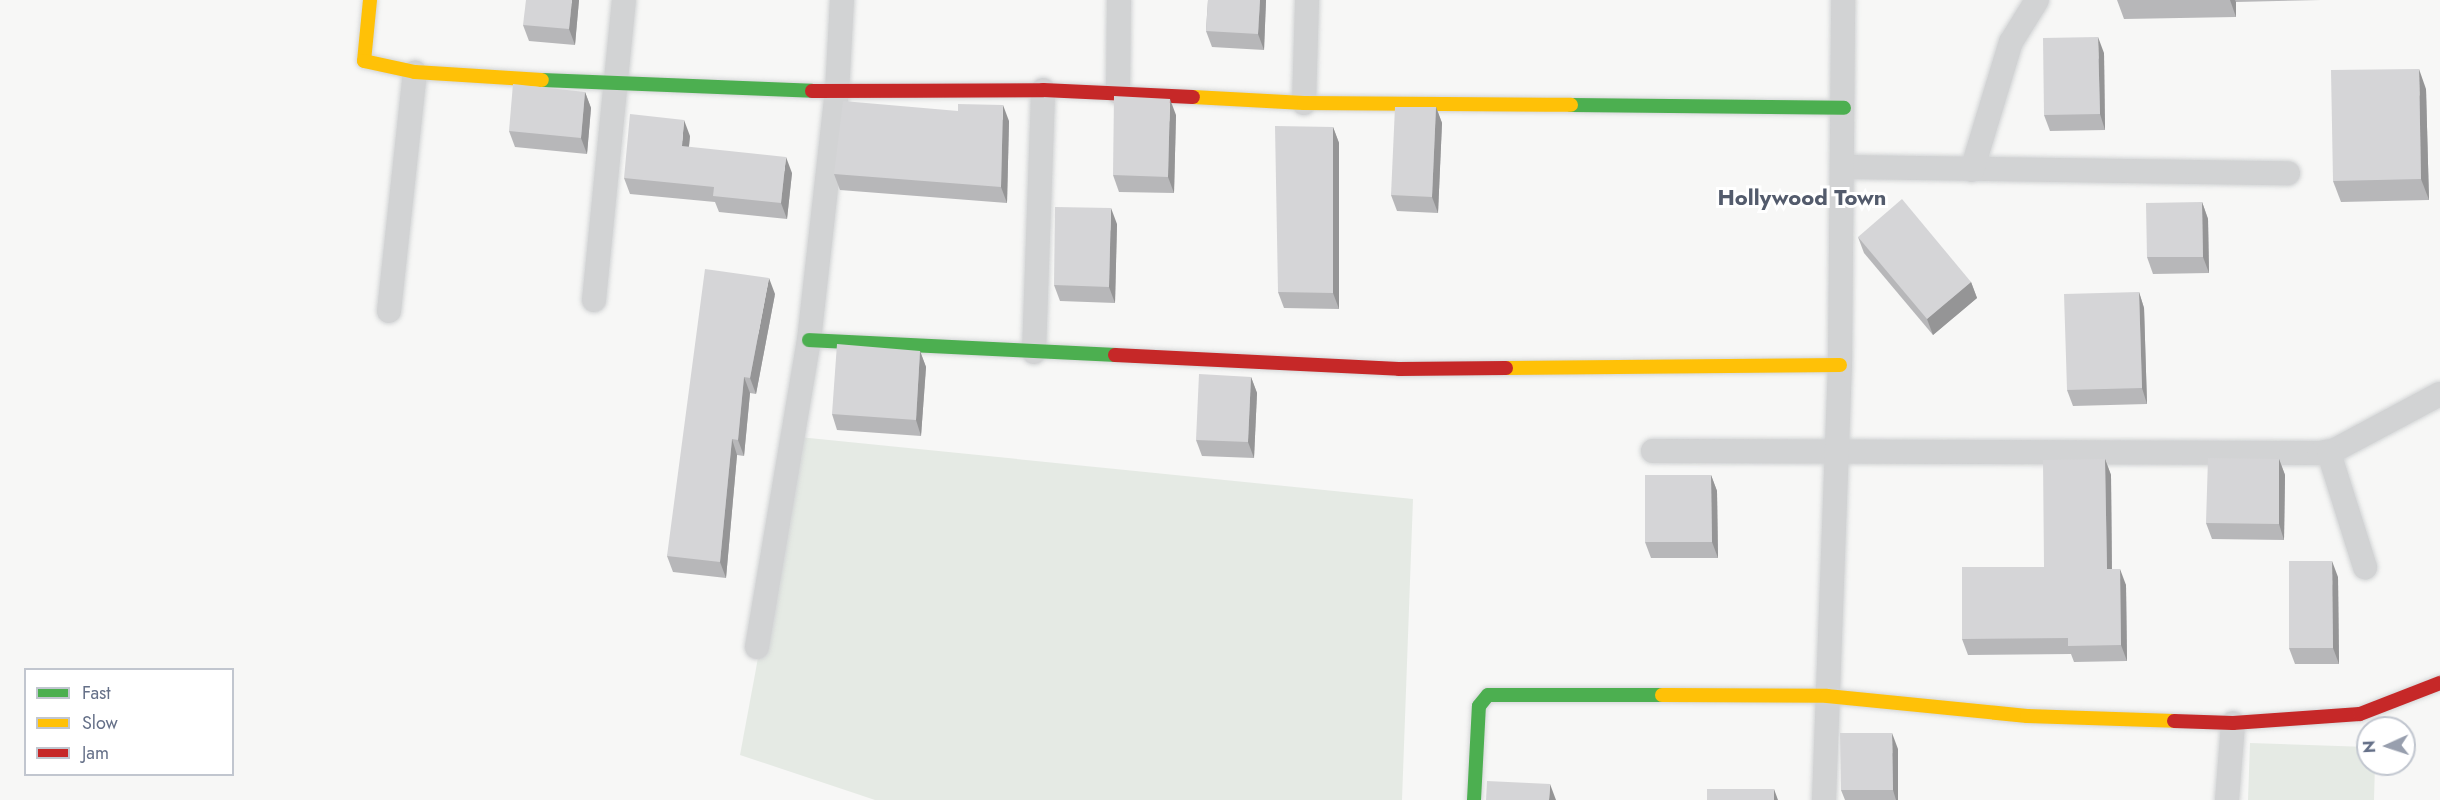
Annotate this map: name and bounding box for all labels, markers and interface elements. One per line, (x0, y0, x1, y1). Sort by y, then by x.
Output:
district label: Hollywood Town (1717, 185, 1887, 211)
legend (24, 668, 234, 776)
text: Fast (82, 680, 111, 706)
text: Slow (82, 710, 118, 736)
north arrow (2356, 716, 2416, 776)
text: Jam (82, 740, 109, 766)
text: N (2358, 740, 2381, 754)

